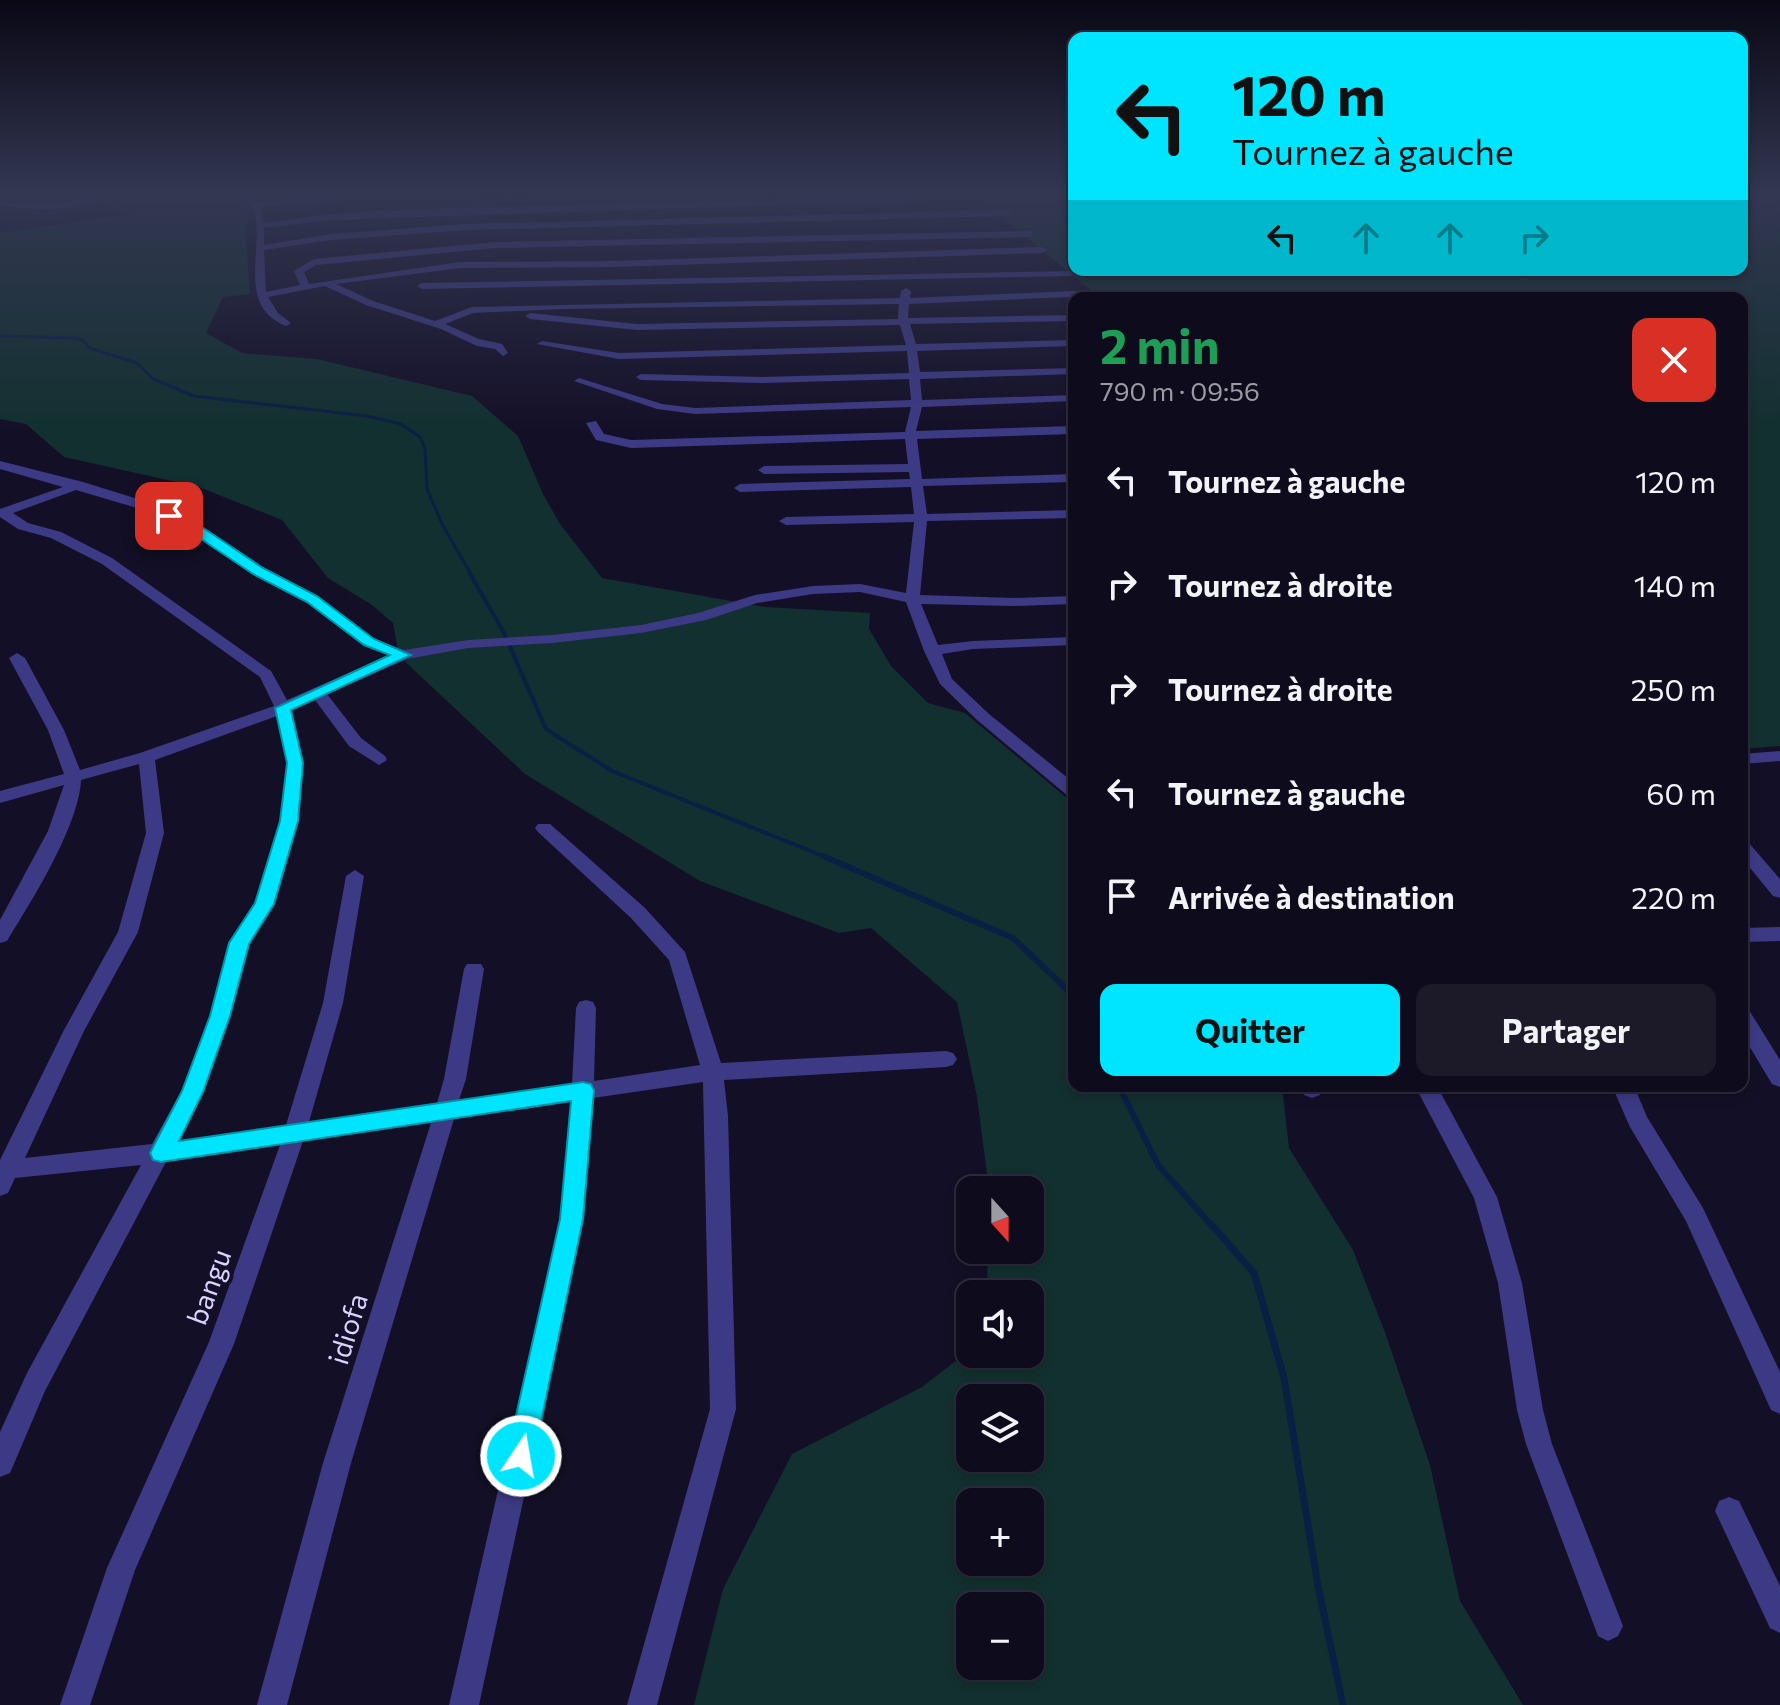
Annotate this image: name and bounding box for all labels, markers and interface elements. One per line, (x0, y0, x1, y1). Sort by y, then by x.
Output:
text: 120 m (1232, 59, 1386, 128)
icon: left (1100, 64, 1204, 168)
text: Tournez à gauche (1232, 128, 1514, 172)
icon: left (1260, 216, 1304, 260)
icon: ahead (1344, 216, 1388, 260)
icon: ahead (1428, 216, 1472, 260)
icon: right (1512, 216, 1556, 260)
text: 2 min (1100, 315, 1220, 374)
button: close (1632, 318, 1716, 402)
text: 790 m · 09:56 (1100, 375, 1260, 406)
icon: left (1100, 458, 1144, 502)
text: Tournez à gauche (1168, 462, 1405, 499)
text: 120 m (1635, 462, 1716, 499)
pin (135, 482, 203, 550)
icon: arrive (147, 494, 191, 538)
icon: right (1100, 562, 1144, 606)
text: Tournez à droite (1168, 566, 1392, 603)
text: 140 m (1634, 566, 1716, 603)
icon: right (1100, 666, 1144, 710)
text: Tournez à droite (1168, 670, 1392, 707)
text: 250 m (1631, 670, 1716, 707)
icon: left (1100, 770, 1144, 814)
text: Tournez à gauche (1168, 774, 1405, 811)
text: 60 m (1646, 774, 1716, 811)
icon: arrive (1100, 874, 1144, 918)
text: Arrivée à destination (1168, 878, 1455, 915)
text: 220 m (1631, 878, 1716, 915)
button: Quitter (1100, 984, 1400, 1076)
button: Partager (1416, 984, 1716, 1076)
north arrow (956, 1176, 1044, 1264)
map controls (956, 1176, 1044, 1680)
street label: bangu (179, 1244, 237, 1329)
button: sound (956, 1280, 1044, 1368)
street label: idiofa (320, 1289, 374, 1368)
button: layers (956, 1384, 1044, 1472)
position arrow (479, 1414, 563, 1498)
button: + (956, 1488, 1044, 1576)
button: − (956, 1592, 1044, 1680)

